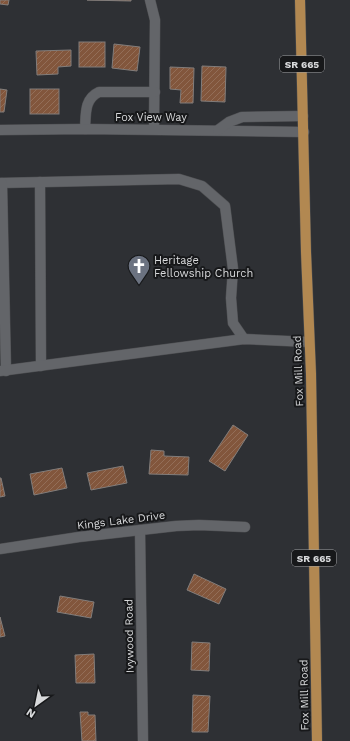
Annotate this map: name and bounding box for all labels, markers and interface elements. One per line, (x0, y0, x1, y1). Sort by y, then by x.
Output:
road number: SR 665 (280, 56, 324, 72)
street label: Fox View Way (115, 111, 187, 124)
church icon: Heritage Fellowship Church (126, 253, 152, 286)
place label: Heritage Fellowship Church (154, 254, 253, 280)
street label: Fox Mill Road (291, 335, 306, 407)
street label: Kings Lake Drive (76, 509, 166, 532)
road number: SR 665 (292, 550, 336, 566)
street label: Ivywood Road (122, 599, 137, 673)
street label: Fox Mill Road (297, 659, 312, 731)
north arrow (16, 685, 56, 725)
text: N (24, 705, 38, 721)

